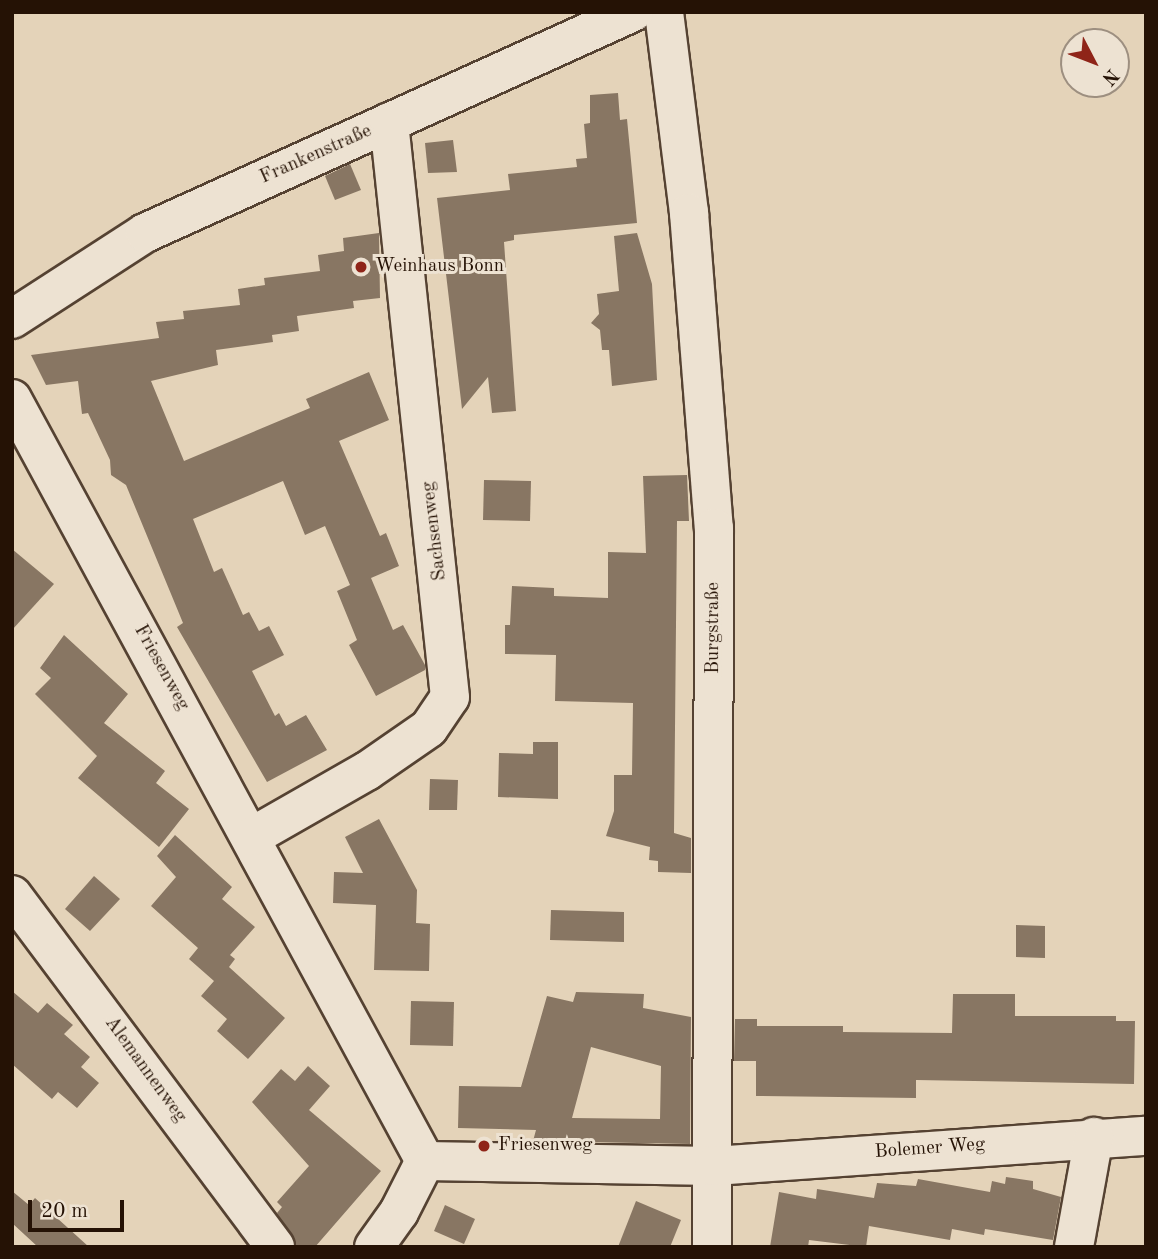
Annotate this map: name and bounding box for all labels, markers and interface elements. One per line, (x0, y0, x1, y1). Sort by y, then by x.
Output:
north arrow (1060, 28, 1130, 98)
text: N (1098, 64, 1121, 88)
street label: Frankenstraße (257, 120, 375, 190)
place label: Weinhaus Bonn (375, 256, 504, 278)
marker: Weinhaus Bonn (353, 259, 369, 275)
street label: Sachsenweg (418, 480, 452, 582)
street label: Burgstraße (703, 582, 725, 674)
street label: Friesenweg (128, 621, 194, 715)
street label: Alemannenweg (99, 1013, 191, 1127)
street label: Bolemer Weg (874, 1134, 986, 1164)
place label: Friesenweg (498, 1135, 593, 1157)
marker: Friesenweg (476, 1138, 492, 1154)
scale bar (32, 1186, 128, 1230)
text: 20 m (41, 1201, 88, 1222)

